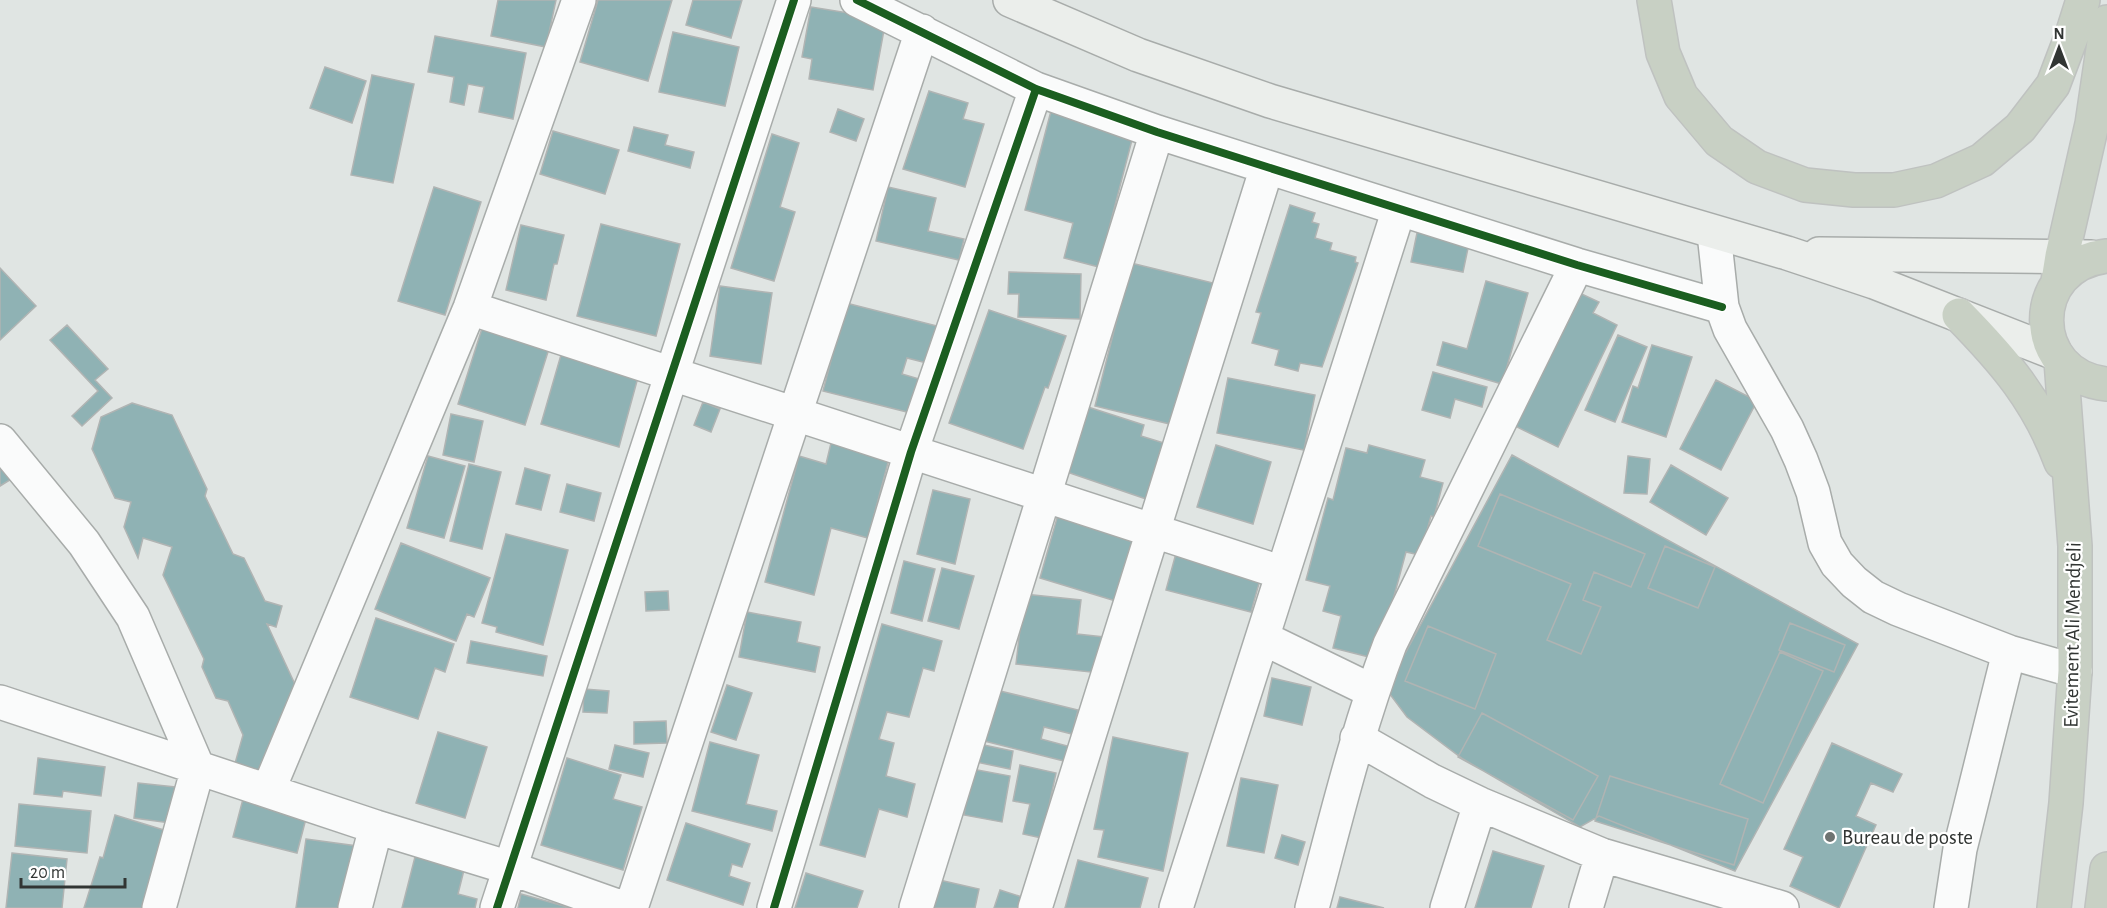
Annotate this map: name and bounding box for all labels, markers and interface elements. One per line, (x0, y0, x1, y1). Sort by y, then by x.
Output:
north arrow (2029, 18, 2089, 78)
text: N (2053, 26, 2065, 42)
street label: Evitement Ali Mendjeli (2060, 542, 2085, 728)
place label: Bureau de poste (1842, 827, 1973, 848)
marker: Bureau de poste (1823, 830, 1837, 844)
scale bar (21, 851, 124, 889)
text: 20 m (30, 864, 65, 882)

